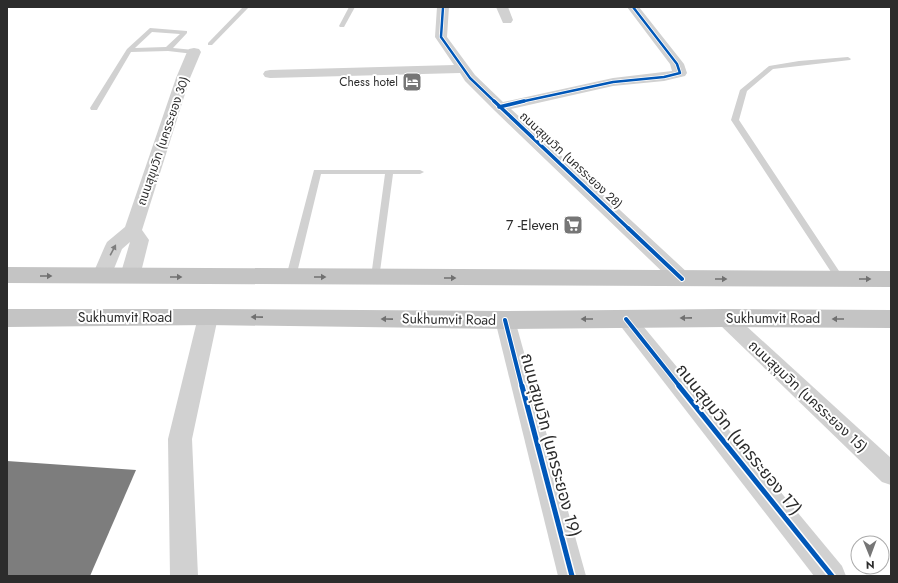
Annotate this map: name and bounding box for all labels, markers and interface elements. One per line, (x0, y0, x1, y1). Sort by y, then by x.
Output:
hotel icon: Chess hotel (401, 71, 423, 93)
place label: Chess hotel (339, 73, 398, 91)
street label: ถนนสุขุมวิท (นครระยอง 30) (132, 74, 194, 208)
street label: ถนนสุขุมวิท (นครระยอง 28) (516, 107, 626, 213)
supermarket icon: 7 -Eleven (562, 214, 584, 236)
place label: 7 -Eleven (506, 215, 559, 235)
one-way arrow (110, 244, 116, 256)
one-way arrow (40, 273, 53, 279)
one-way arrow (170, 274, 183, 280)
one-way arrow (314, 274, 327, 280)
one-way arrow (444, 275, 457, 281)
one-way arrow (715, 276, 728, 282)
one-way arrow (859, 276, 872, 282)
street label: Sukhumvit Road (78, 307, 172, 327)
street label: Sukhumvit Road (402, 308, 496, 330)
street label: Sukhumvit Road (726, 308, 820, 328)
one-way arrow (250, 314, 263, 320)
one-way arrow (381, 315, 393, 322)
one-way arrow (679, 315, 692, 321)
one-way arrow (580, 316, 593, 322)
one-way arrow (831, 316, 844, 322)
street label: ถนนสุขุมวิท (นครระยอง 15) (744, 335, 872, 457)
street label: ถนนสุขุมวิท (นครระยอง 19) (515, 350, 587, 540)
street label: ถนนสุขุมวิท (นครระยอง 17) (670, 358, 808, 520)
north arrow (850, 535, 890, 575)
text: N (866, 557, 875, 573)

